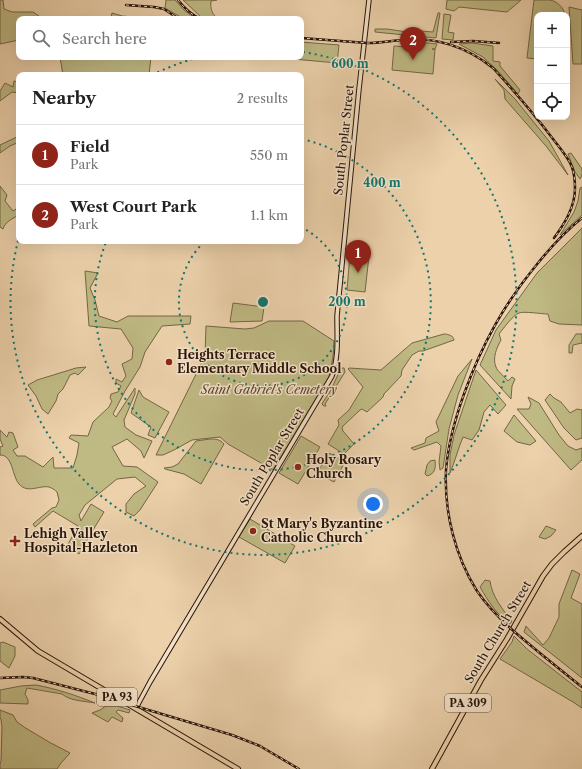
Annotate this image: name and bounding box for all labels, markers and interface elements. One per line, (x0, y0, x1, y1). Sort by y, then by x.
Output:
map controls (534, 12, 570, 120)
button: + (534, 12, 570, 48)
search box (16, 16, 304, 60)
icon: search (30, 27, 52, 49)
pin: 2 (400, 27, 426, 60)
text: Search here (62, 29, 147, 48)
button: − (534, 48, 570, 84)
text: 600 m (331, 56, 369, 71)
street label: South Poplar Street (330, 83, 357, 196)
button: locate (534, 84, 570, 120)
text: Nearby (32, 88, 96, 108)
text: 2 results (237, 90, 288, 106)
text: Field (70, 137, 110, 156)
text: 1 (42, 147, 48, 163)
text: 550 m (250, 147, 288, 163)
text: Park (70, 156, 98, 172)
text: 400 m (363, 175, 401, 190)
text: West Court Park (70, 197, 197, 216)
text: 2 (41, 207, 49, 223)
text: 1.1 km (251, 207, 288, 223)
text: Park (70, 216, 98, 232)
pin: 1 (345, 240, 371, 273)
text: 200 m (328, 294, 366, 309)
centre of rings (256, 295, 270, 309)
place label: Heights Terrace Elementary Middle School (177, 347, 341, 376)
marker: Heights Terrace Elementary Middle School (164, 357, 174, 367)
park label: Saint Gabriel's Cemetery (200, 382, 337, 397)
street label: South Poplar Street (237, 405, 307, 508)
place label: Holy Rosary Church (306, 452, 382, 481)
marker: Holy Rosary Church (293, 462, 303, 472)
your location (363, 494, 383, 514)
place label: St Mary's Byzantine Catholic Church (261, 516, 383, 545)
place label: Lehigh Valley Hospital-Hazleton (24, 526, 139, 555)
marker: St Mary's Byzantine Catholic Church (248, 526, 258, 536)
marker: Lehigh Valley Hospital-Hazleton (9, 535, 21, 547)
street label: South Church Street (461, 577, 535, 686)
road number: PA 93 (97, 688, 137, 706)
road number: PA 309 (445, 694, 491, 712)

